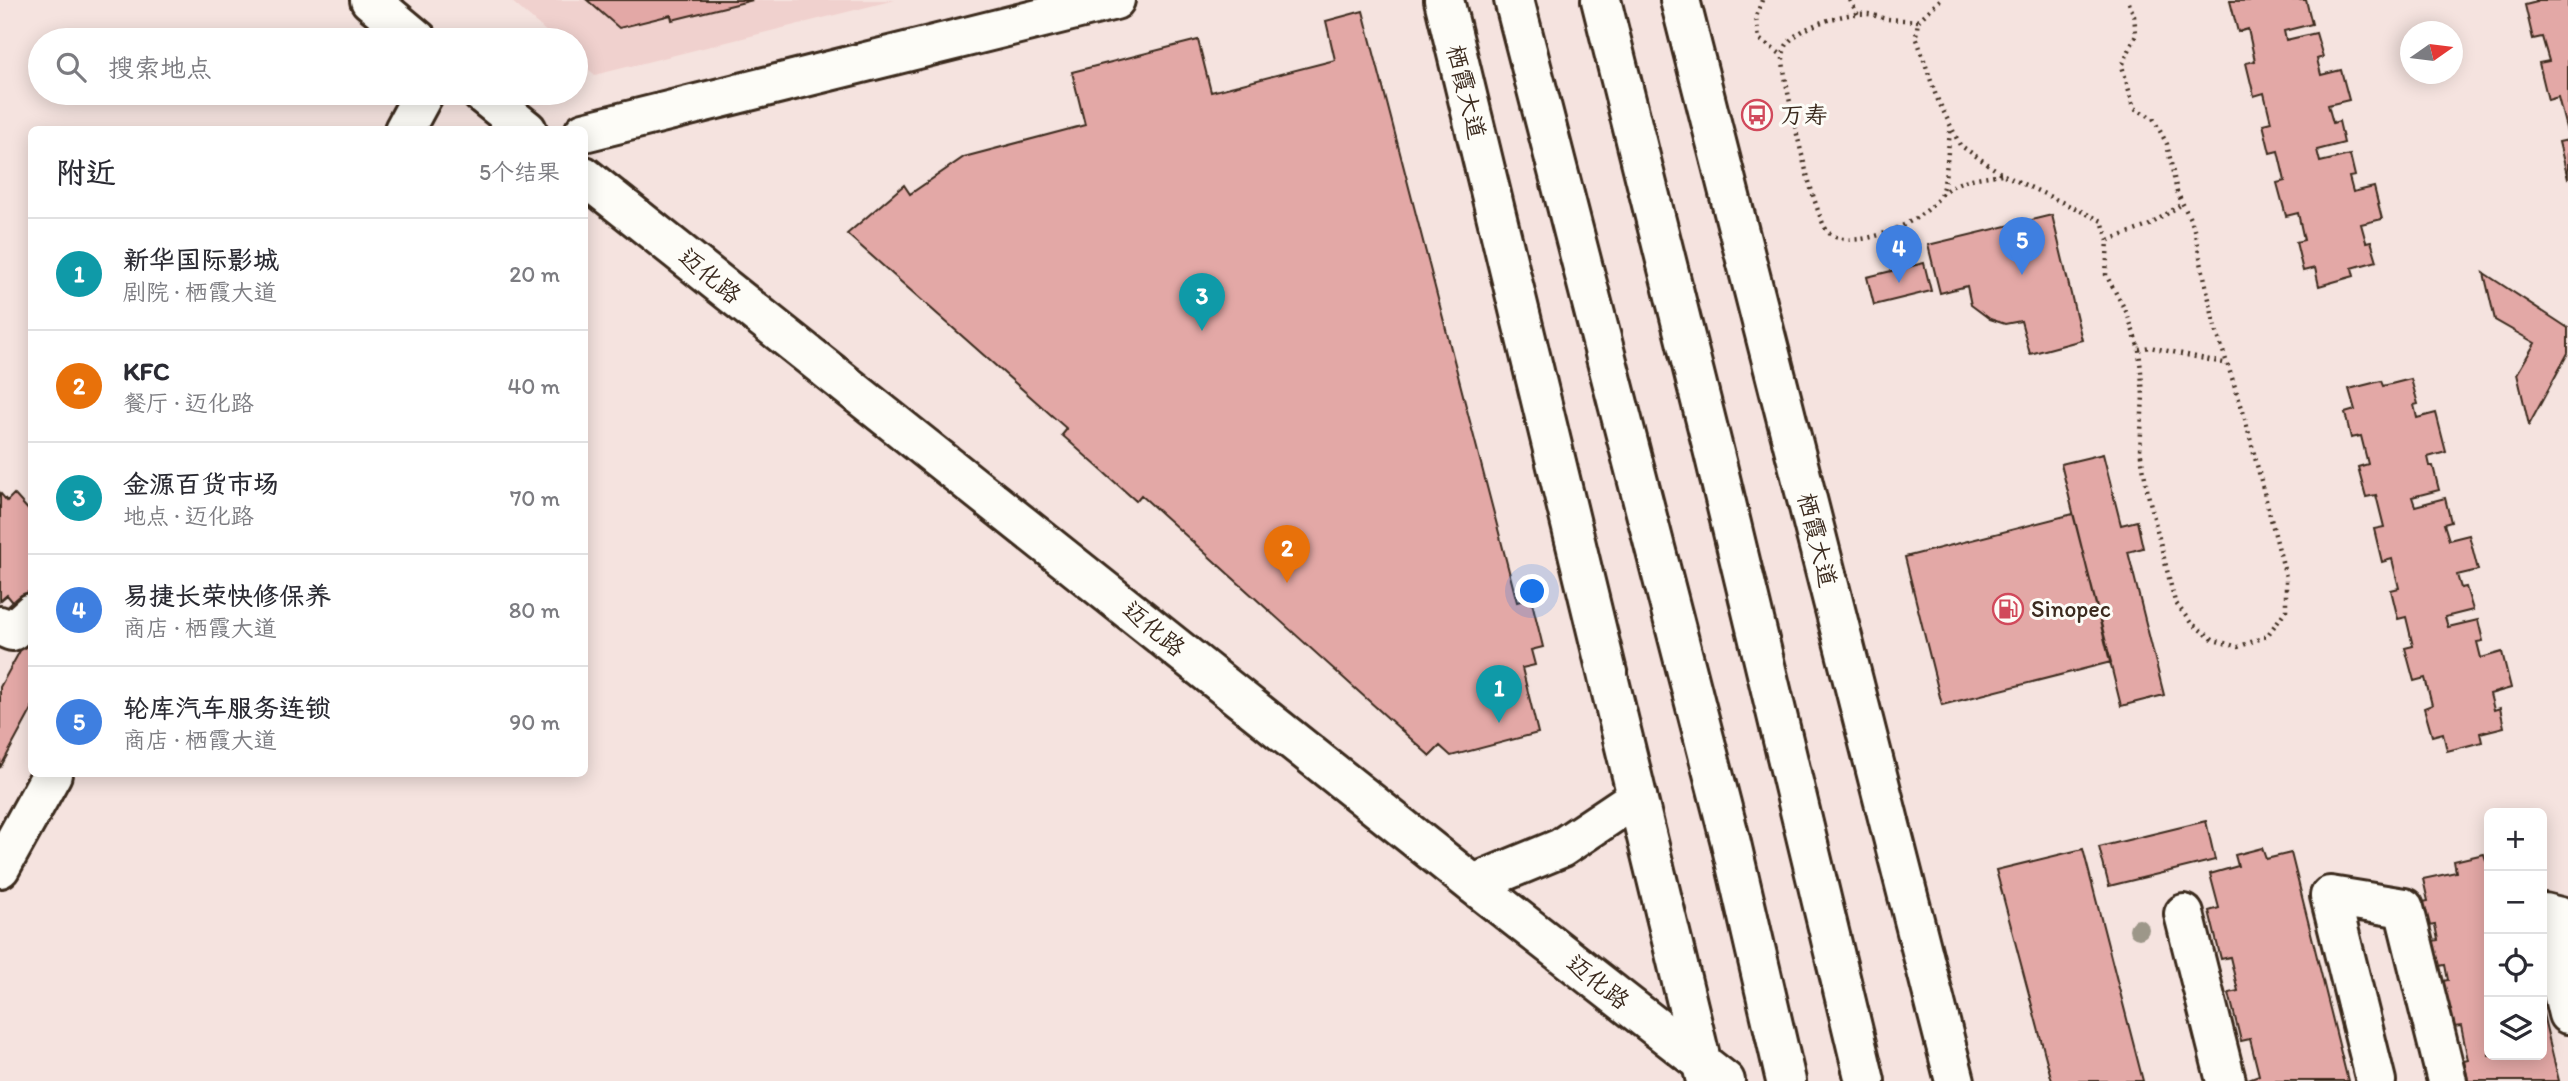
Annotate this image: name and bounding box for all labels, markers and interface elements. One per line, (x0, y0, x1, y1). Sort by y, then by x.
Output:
north arrow (2400, 21, 2463, 84)
search box (28, 28, 588, 105)
street label: 栖霞大道 (1441, 42, 1492, 142)
icon: search (52, 48, 90, 86)
text: 搜索地点 (108, 52, 212, 84)
bus stop icon: 万寿 (1740, 98, 1774, 132)
place label: 万寿 (1780, 100, 1828, 129)
text: 附近 (56, 154, 116, 191)
text: 5个结果 (479, 158, 560, 186)
pin: 5 (1999, 217, 2045, 275)
pin: 4 (1876, 225, 1922, 283)
street label: 迈化路 (673, 242, 747, 310)
text: 新华国际影城 (123, 244, 279, 276)
text: 1 (74, 260, 84, 288)
text: 20 m (509, 260, 560, 288)
pin: 3 (1179, 273, 1225, 331)
text: 剧院 · 栖霞大道 (123, 278, 277, 306)
text: KFC (123, 355, 170, 387)
text: 2 (73, 372, 85, 400)
text: 40 m (507, 372, 560, 400)
text: 餐厅 · 迈化路 (123, 389, 254, 417)
text: 金源百货市场 (123, 468, 279, 500)
text: 3 (73, 484, 85, 512)
text: 70 m (510, 484, 560, 512)
street label: 栖霞大道 (1792, 490, 1843, 590)
text: 地点 · 迈化路 (123, 502, 254, 530)
pin: 2 (1264, 525, 1310, 583)
your location (1515, 574, 1549, 608)
text: 易捷长荣快修保养 (123, 580, 331, 612)
fuel station icon: Sinopec (1991, 592, 2025, 626)
place label: Sinopec (2031, 594, 2111, 623)
street label: 迈化路 (1117, 595, 1191, 663)
text: 4 (72, 596, 86, 624)
text: 80 m (509, 596, 560, 624)
text: 商店 · 栖霞大道 (123, 614, 277, 642)
pin: 1 (1476, 665, 1522, 723)
text: 轮库汽车服务连锁 (123, 692, 331, 724)
text: 5 (73, 708, 85, 736)
text: 90 m (509, 708, 560, 736)
text: 商店 · 栖霞大道 (123, 726, 277, 754)
map controls (2484, 808, 2547, 1060)
button: + (2484, 808, 2547, 871)
button: − (2484, 871, 2547, 934)
button: locate (2484, 934, 2547, 997)
street label: 迈化路 (1561, 948, 1636, 1015)
button: layers (2484, 997, 2547, 1060)

